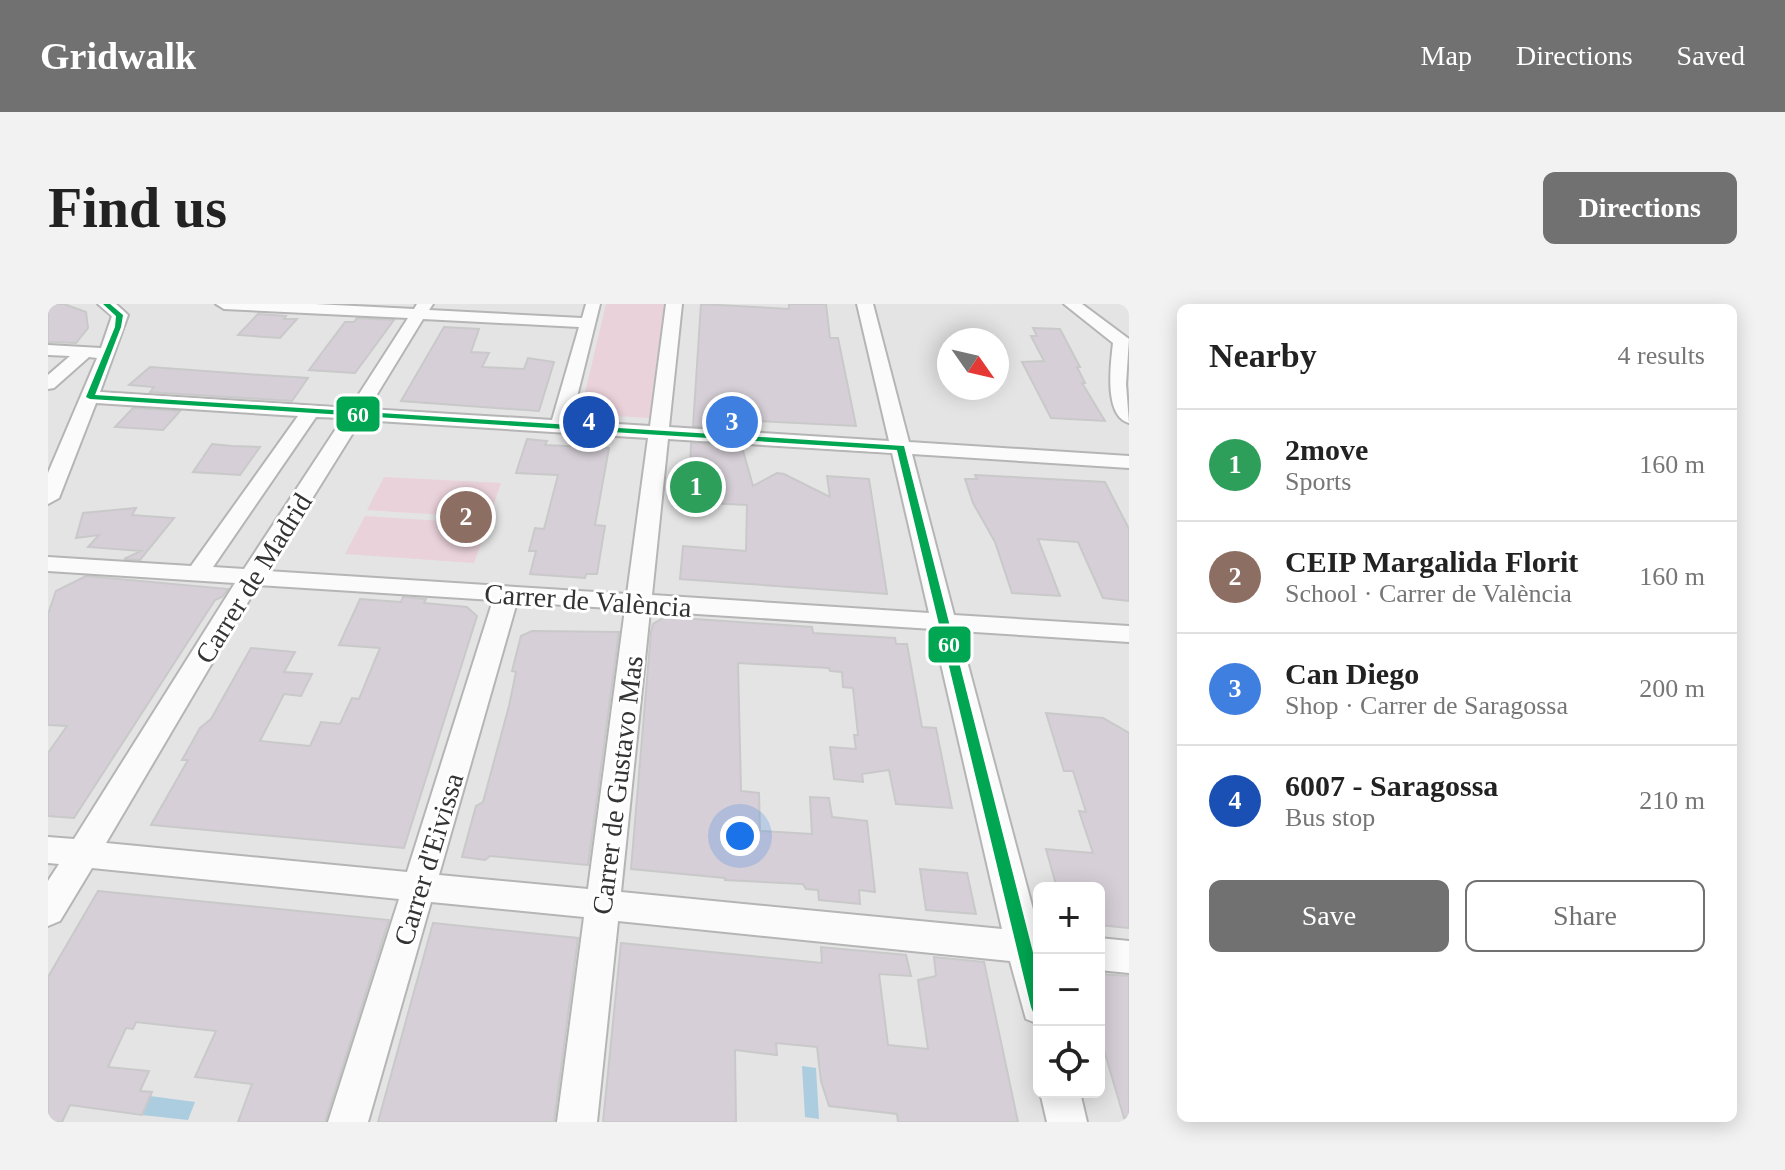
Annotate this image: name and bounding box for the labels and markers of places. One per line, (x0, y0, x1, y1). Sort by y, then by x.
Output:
pin: 4 (563, 392, 615, 452)
pin: 3 (706, 392, 758, 452)
pin: 1 (670, 457, 722, 517)
pin: 2 (440, 487, 492, 547)

